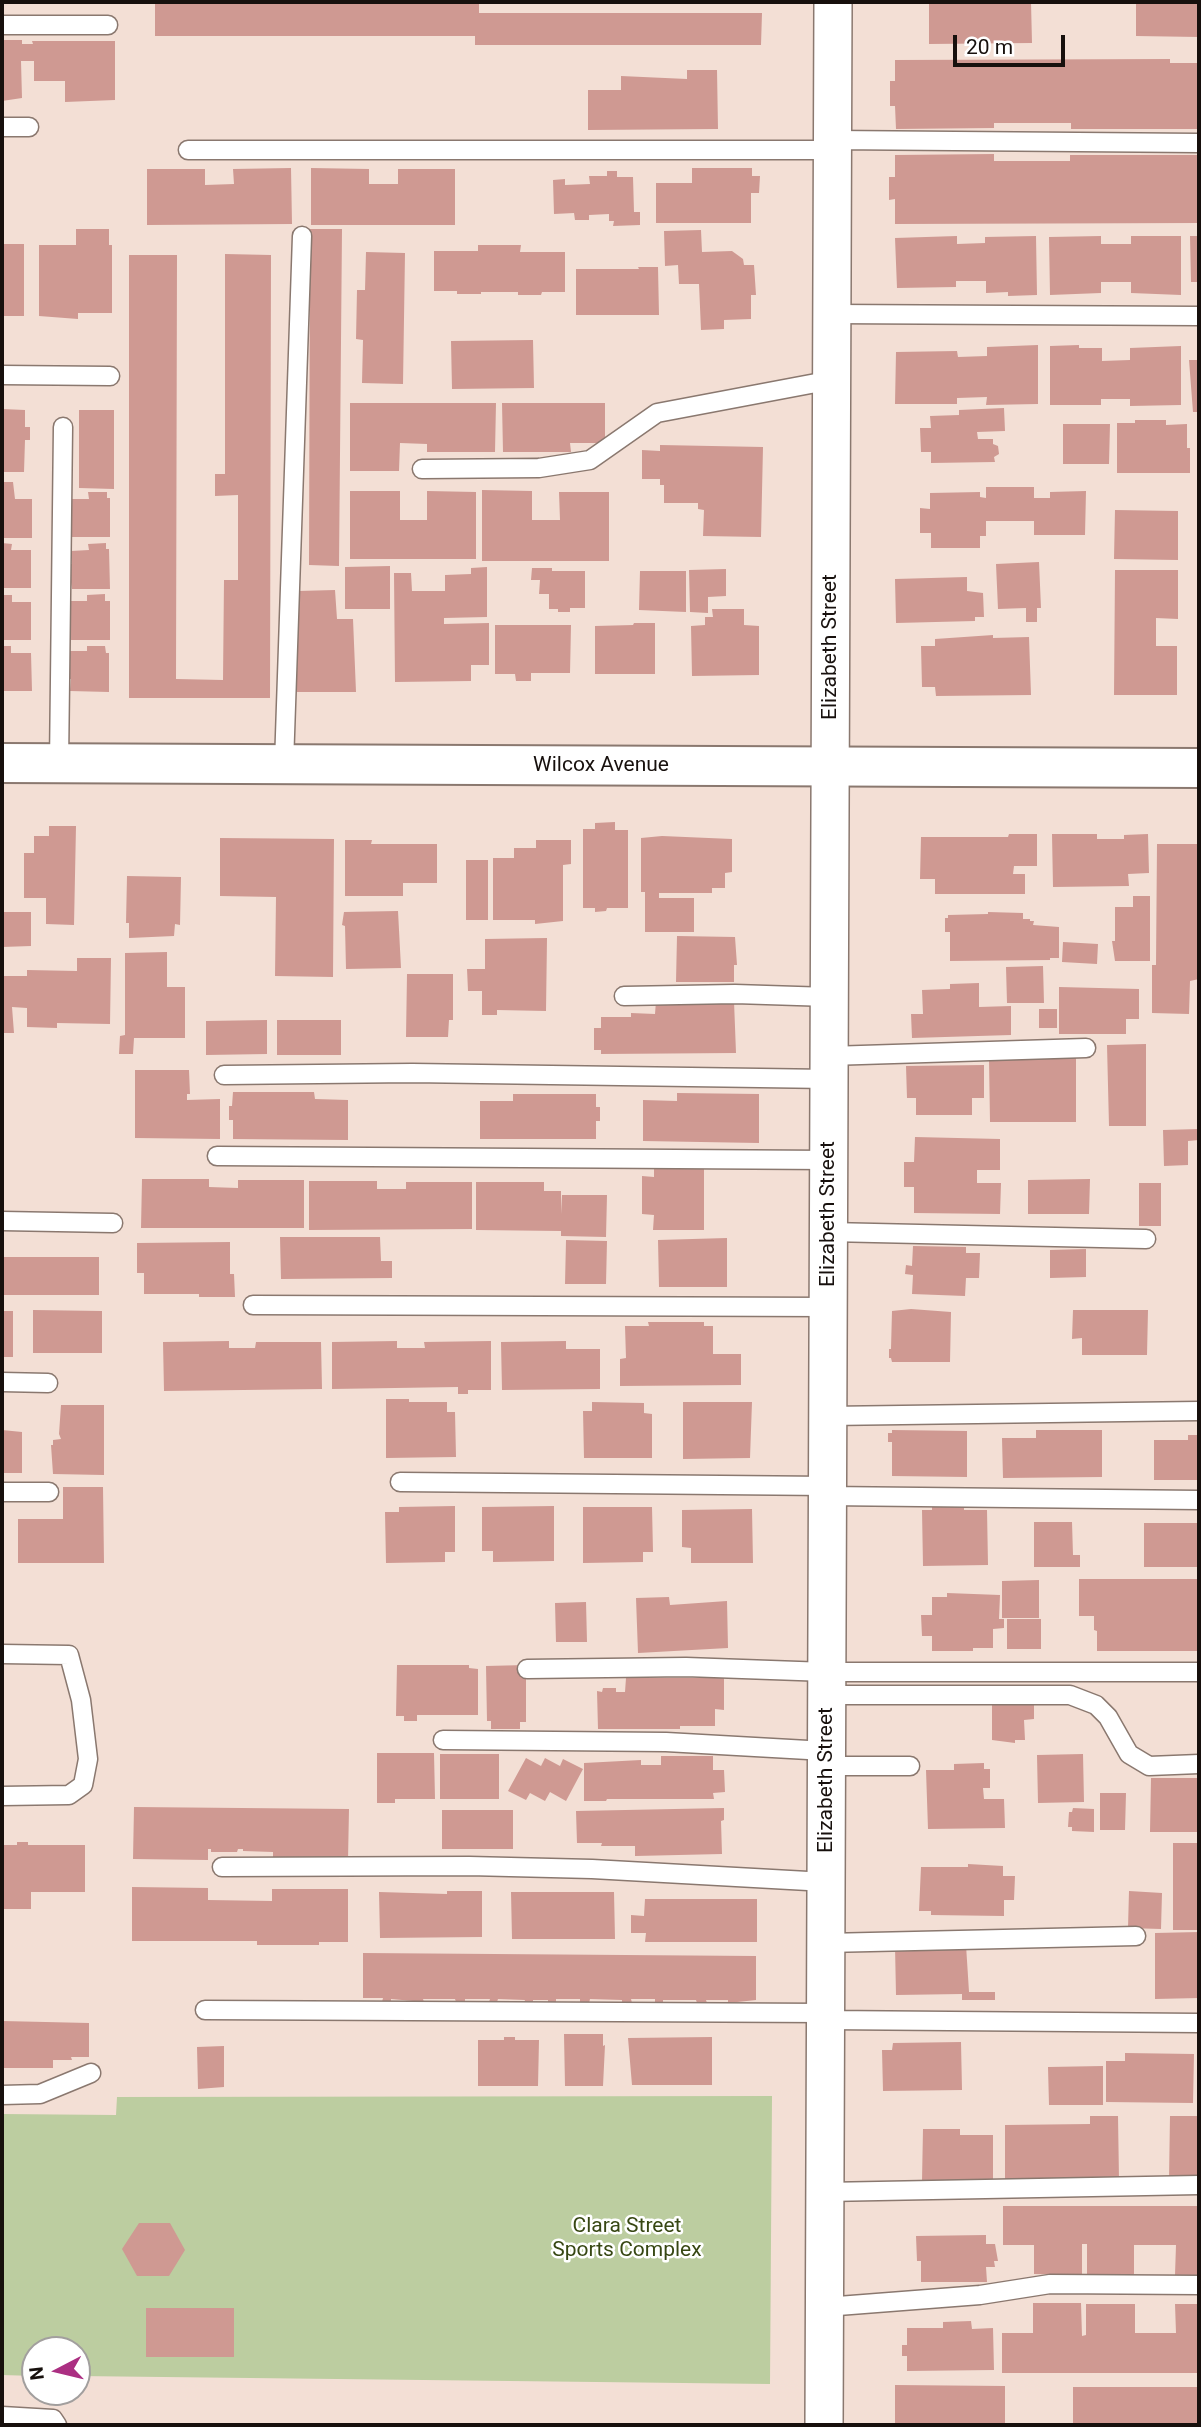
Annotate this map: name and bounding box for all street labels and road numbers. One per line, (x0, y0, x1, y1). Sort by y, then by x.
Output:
street label: Elizabeth Street (818, 574, 844, 720)
street label: Wilcox Avenue (533, 753, 669, 779)
street label: Elizabeth Street (816, 1141, 842, 1287)
street label: Elizabeth Street (814, 1707, 840, 1853)

